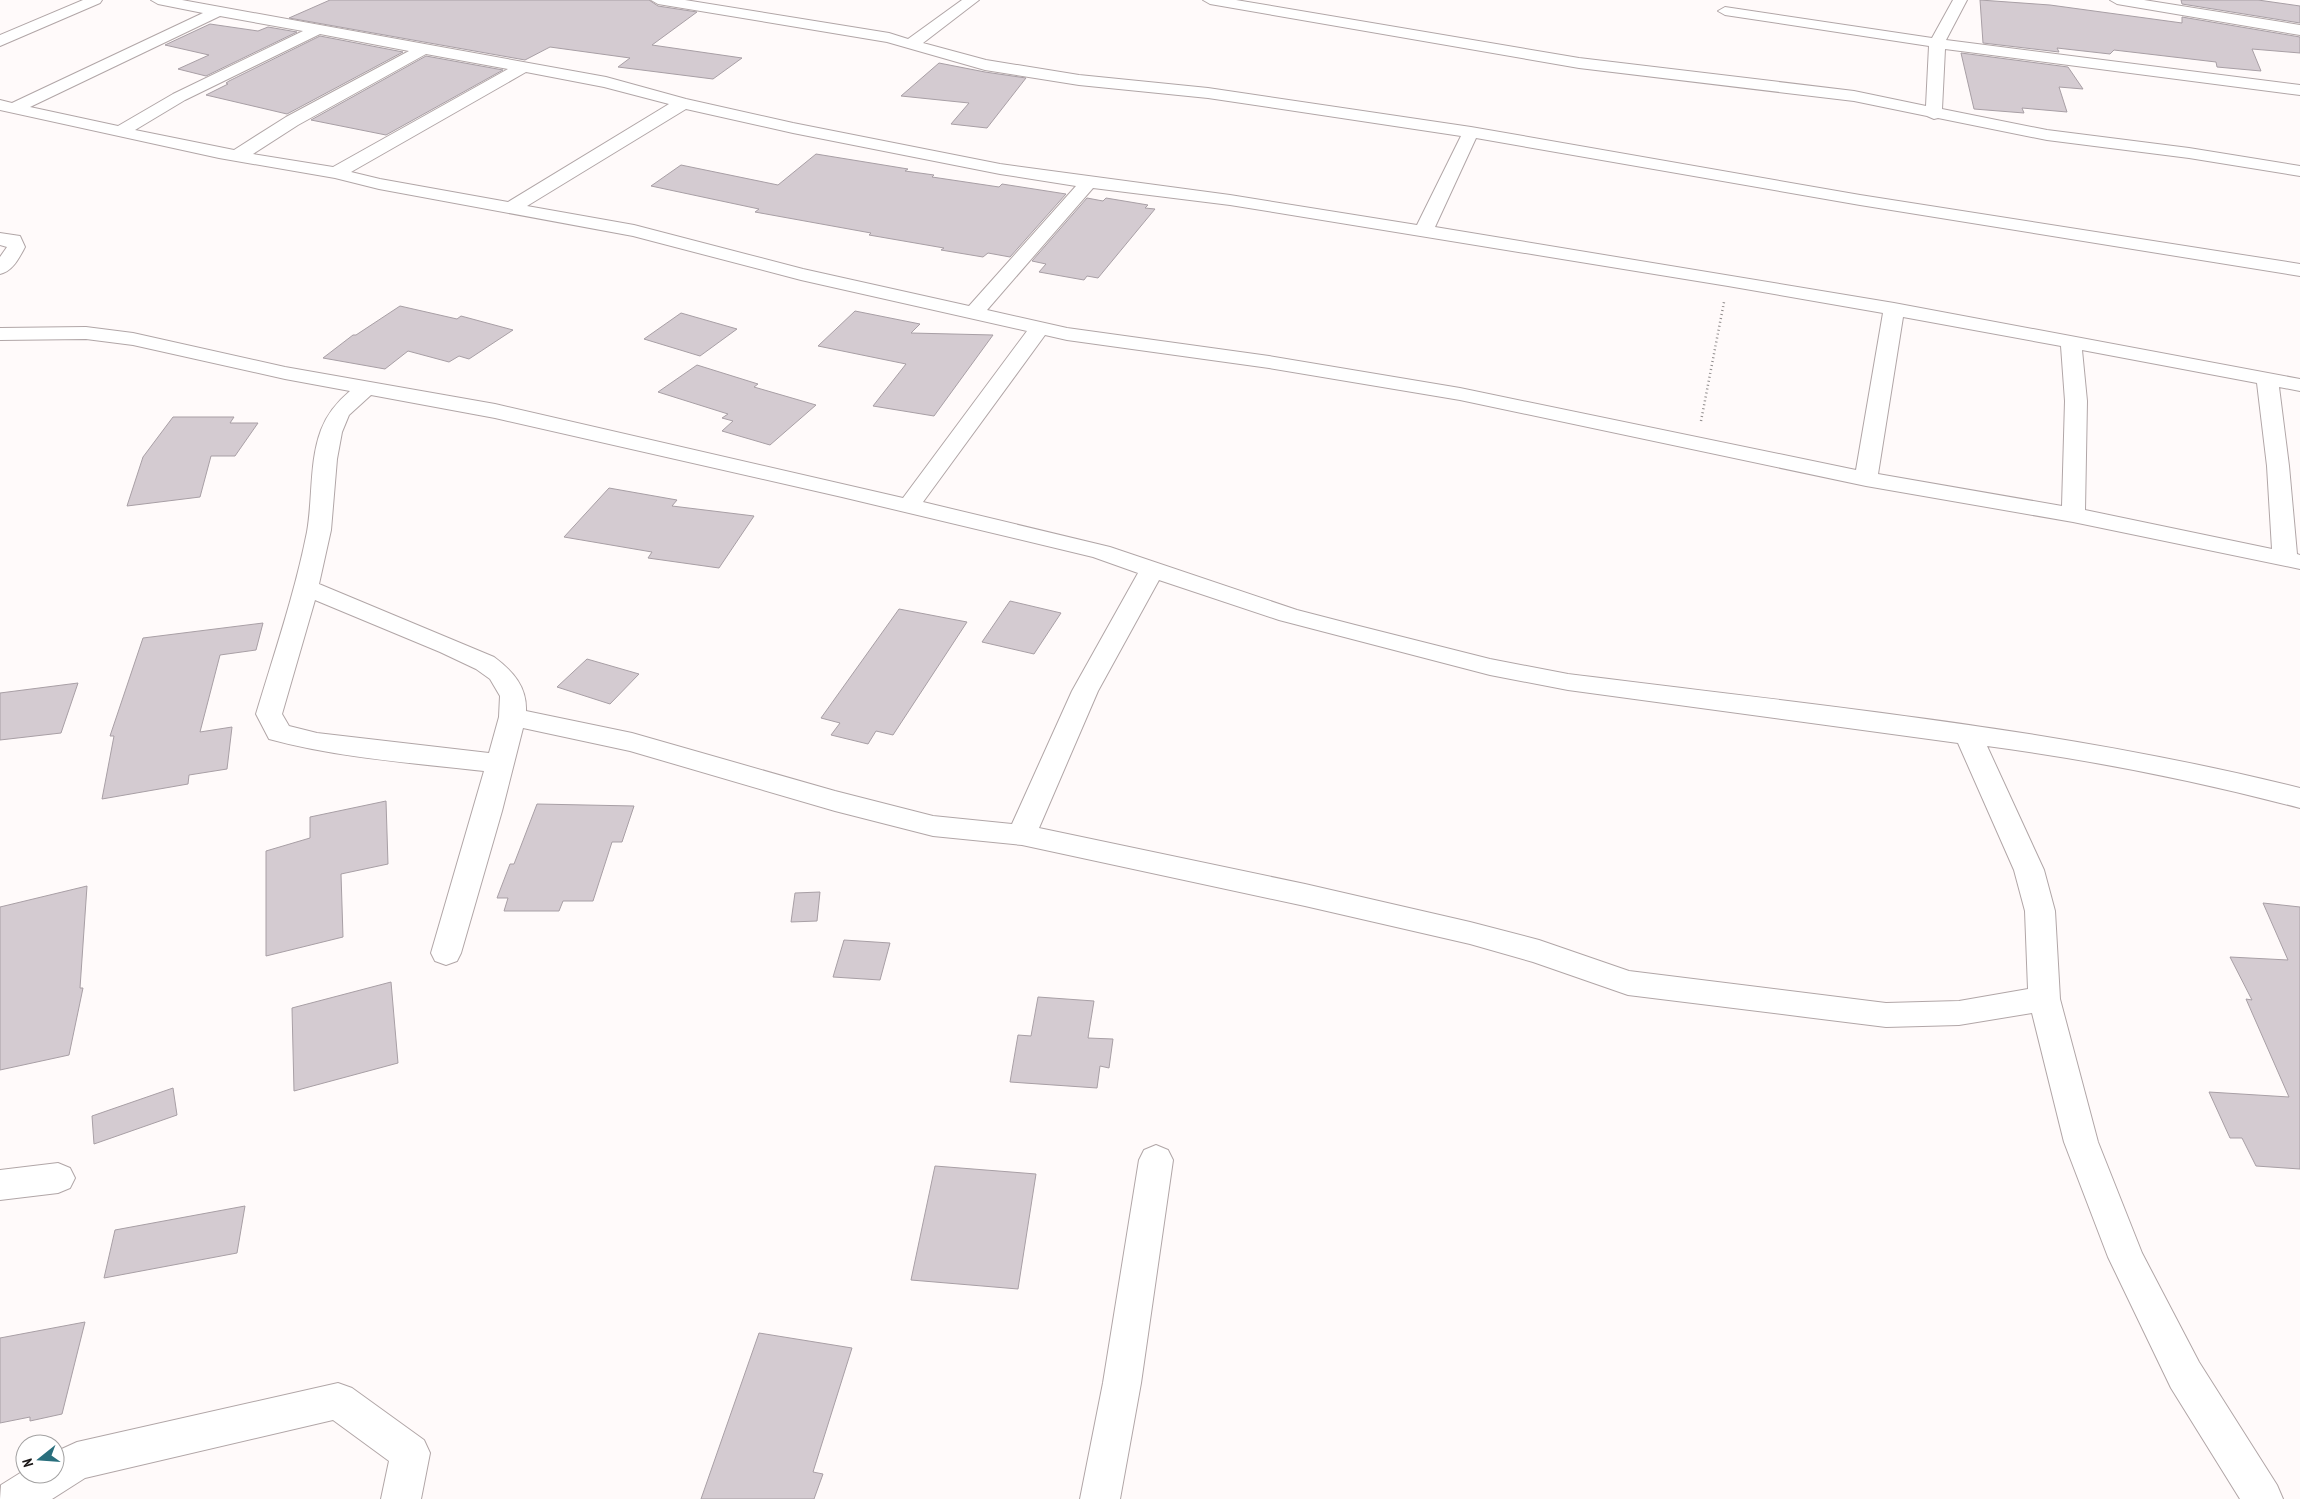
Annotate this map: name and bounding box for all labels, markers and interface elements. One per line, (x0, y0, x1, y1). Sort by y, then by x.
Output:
north arrow (15, 1434, 65, 1484)
text: N (18, 1457, 37, 1469)

